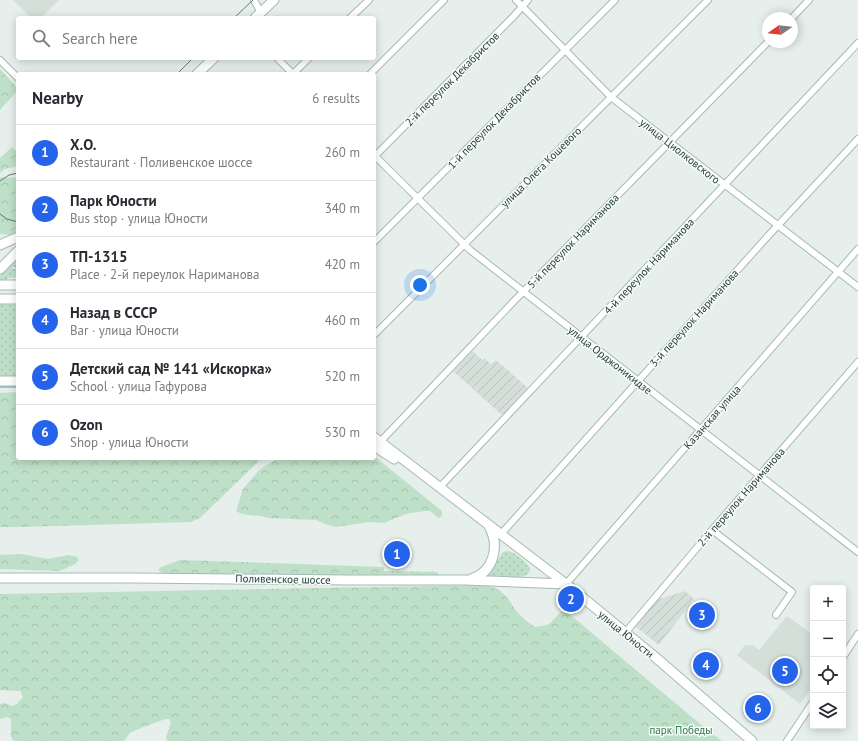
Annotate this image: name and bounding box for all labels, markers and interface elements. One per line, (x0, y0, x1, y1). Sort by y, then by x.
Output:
north arrow (762, 12, 798, 48)
search box (16, 16, 376, 60)
icon: search (30, 27, 52, 49)
text: Search here (62, 29, 138, 48)
street label: 2-й переулок Декабристов (402, 29, 502, 129)
street label: 1-й переулок Декабристов (445, 70, 543, 172)
text: Nearby (32, 87, 83, 109)
text: 6 results (312, 90, 360, 107)
street label: улица Циолковского (637, 115, 723, 187)
street label: улица Олега Кошевого (498, 124, 584, 210)
text: Х.О. (70, 135, 96, 154)
text: 1 (41, 144, 49, 161)
text: 260 m (325, 144, 360, 161)
text: Restaurant · Поливенское шоссе (70, 154, 252, 171)
text: Парк Юности (70, 191, 157, 210)
street label: 5-й переулок Нариманова (524, 191, 622, 291)
text: 2 (41, 200, 49, 217)
text: 340 m (325, 200, 360, 217)
text: Bus stop · улица Юности (70, 210, 208, 227)
street label: 4-й переулок Нариманова (601, 215, 697, 317)
text: ТП-1315 (70, 247, 128, 266)
text: 3 (41, 256, 49, 273)
text: 420 m (325, 256, 360, 273)
text: Place · 2-й переулок Нариманова (70, 266, 260, 283)
street label: 3-й переулок Нариманова (646, 266, 742, 370)
your location (410, 275, 430, 295)
text: Назад в СССР (70, 303, 157, 322)
text: 4 (41, 312, 49, 329)
text: 460 m (325, 312, 360, 329)
text: Bar · улица Юности (70, 322, 179, 339)
street label: улица Орджоникидзе (565, 323, 655, 397)
text: Детский сад № 141 «Искорка» (70, 359, 272, 378)
text: 5 (41, 368, 49, 385)
text: 520 m (325, 368, 360, 385)
text: School · улица Гафурова (70, 378, 207, 395)
street label: Казанская улица (680, 382, 744, 452)
text: Ozon (70, 415, 103, 434)
text: 6 (41, 424, 49, 441)
text: 530 m (325, 424, 360, 441)
text: Shop · улица Юности (70, 434, 189, 451)
street label: 2-й переулок Нариманова (694, 445, 788, 549)
pin: 1 (384, 539, 410, 569)
street label: Поливенское шоссе (235, 571, 331, 587)
pin: 2 (558, 584, 584, 614)
map controls (810, 585, 846, 729)
button: + (810, 585, 846, 621)
pin: 3 (689, 600, 715, 630)
street label: улица Юности (595, 607, 657, 661)
button: − (810, 621, 846, 657)
pin: 4 (693, 650, 719, 680)
pin: 5 (772, 656, 798, 686)
button: locate (810, 657, 846, 693)
pin: 6 (745, 693, 771, 723)
button: layers (810, 693, 846, 729)
park label: парк Победы (649, 723, 713, 737)

